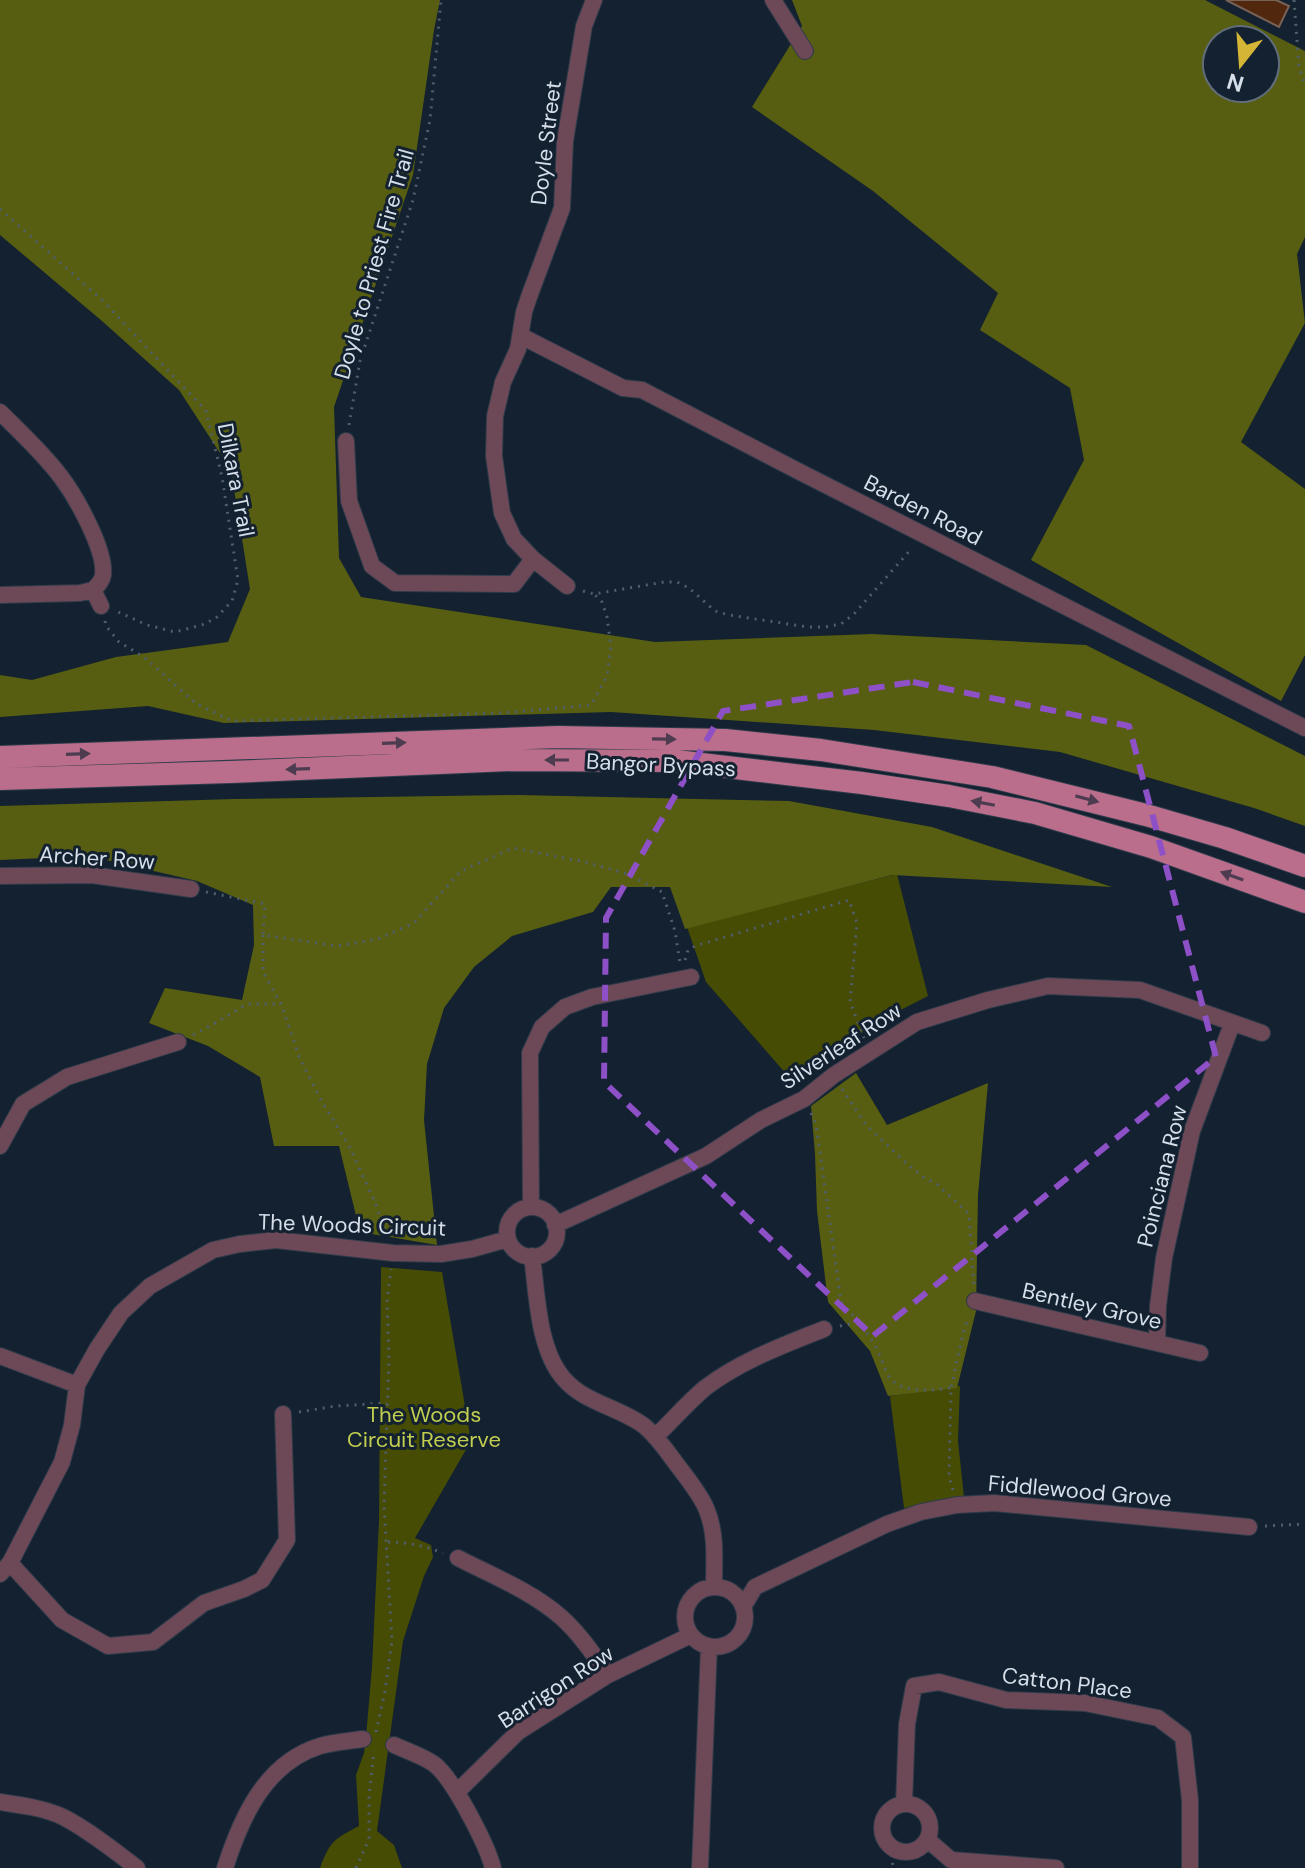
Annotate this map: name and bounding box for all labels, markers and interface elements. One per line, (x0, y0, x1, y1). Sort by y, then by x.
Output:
north arrow (1201, 24, 1281, 104)
text: N (1223, 66, 1247, 99)
street label: Doyle Street (524, 79, 568, 207)
street label: Doyle to Priest Fire Trail (327, 146, 421, 382)
street label: Dilkara Trail (211, 420, 261, 540)
street label: Barden Road (859, 468, 987, 552)
one-way arrow (652, 732, 677, 745)
one-way arrow (382, 736, 407, 749)
one-way arrow (66, 747, 91, 760)
street label: Bangor Bypass (585, 747, 737, 783)
one-way arrow (544, 754, 569, 767)
one-way arrow (285, 763, 310, 776)
one-way arrow (1074, 794, 1099, 806)
one-way arrow (970, 796, 995, 808)
street label: Archer Row (38, 839, 156, 877)
one-way arrow (1220, 869, 1244, 881)
street label: Silverleaf Row (775, 996, 907, 1096)
street label: Poinciana Row (1130, 1102, 1194, 1250)
street label: The Woods Circuit (257, 1207, 447, 1243)
street label: Bentley Grove (1019, 1276, 1165, 1336)
park label: The Woods Circuit Reserve (347, 1400, 501, 1454)
street label: Fiddlewood Grove (987, 1469, 1173, 1513)
street label: Barrigon Row (493, 1639, 619, 1735)
street label: Catton Place (1000, 1661, 1134, 1705)

